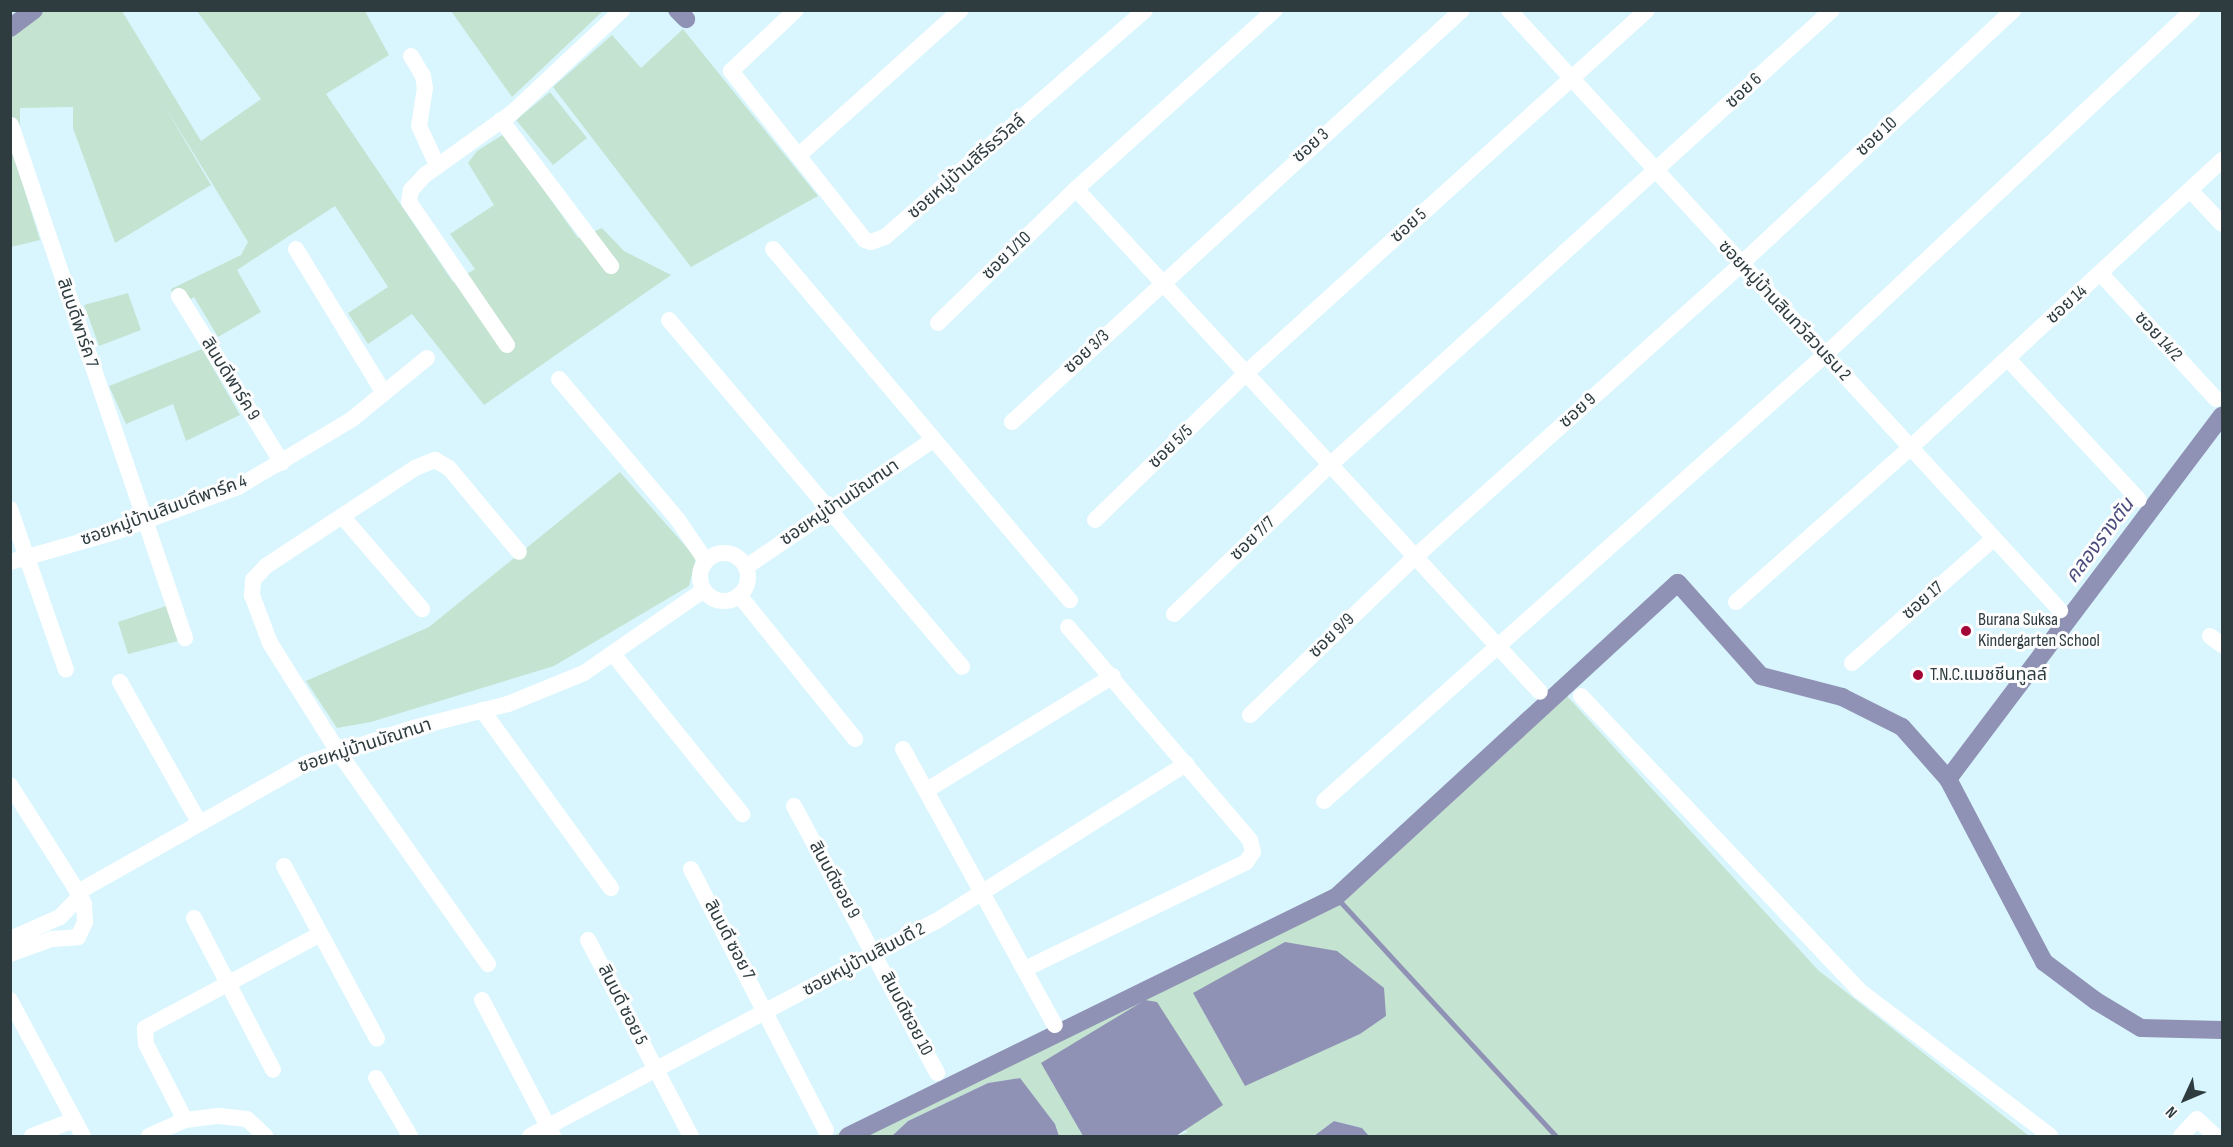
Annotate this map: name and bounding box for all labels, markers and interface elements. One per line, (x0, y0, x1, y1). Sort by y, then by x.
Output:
street label: ซอย 6 (1721, 69, 1767, 113)
street label: ซอยหมู่บ้านสิรีธรวิลล์ (904, 110, 1030, 224)
street label: ซอย 10 (1852, 113, 1902, 161)
street label: ซอย 3 (1288, 124, 1334, 168)
street label: ซอย 5 (1386, 204, 1432, 248)
street label: ซอย 1/10 (978, 227, 1036, 285)
street label: ซอยหมู่บ้านสินทวีสวนธน 2 (1713, 236, 1855, 386)
street label: สินบดีพาร์ค 7 (52, 276, 102, 370)
street label: ซอย 14 (2042, 281, 2092, 329)
street label: ซอย 14/2 (2130, 308, 2186, 366)
street label: ซอย 3/3 (1060, 326, 1114, 378)
street label: สินบดีพาร์ค 9 (196, 334, 264, 424)
street label: ซอย 9 (1555, 389, 1601, 433)
street label: ซอย 5/5 (1144, 421, 1198, 473)
street label: ซอยหมู่บ้านมัณฑนา (776, 455, 904, 551)
street label: ซอยหมู่บ้านสินบดีพาร์ค 4 (78, 471, 250, 551)
water label: คลองรางตัน (2060, 494, 2140, 588)
street label: ซอย 7/7 (1226, 512, 1280, 566)
street label: ซอย 17 (1898, 577, 1948, 625)
street label: ซอย 9/9 (1305, 609, 1359, 663)
place label: Burana Suksa Kindergarten School (1978, 610, 2100, 652)
marker: Burana Suksa Kindergarten School (1959, 624, 1973, 638)
place label: T.N.C.แมชชีนทูลล์ (1930, 664, 2047, 686)
marker: T.N.C.แมชชีนทูลล์ (1911, 668, 1925, 682)
street label: ซอยหมู่บ้านมัณฑนา (296, 714, 434, 778)
street label: สินบดีซอย 9 (804, 838, 864, 922)
street label: สินบดี ซอย 7 (699, 896, 759, 984)
street label: ซอยหมู่บ้านสินบดี 2 (799, 919, 929, 1001)
street label: สินบดี ซอย 5 (593, 961, 651, 1049)
street label: สินบดีซอย 10 (875, 969, 937, 1059)
north arrow (2155, 1069, 2215, 1129)
text: N (2162, 1102, 2182, 1122)

